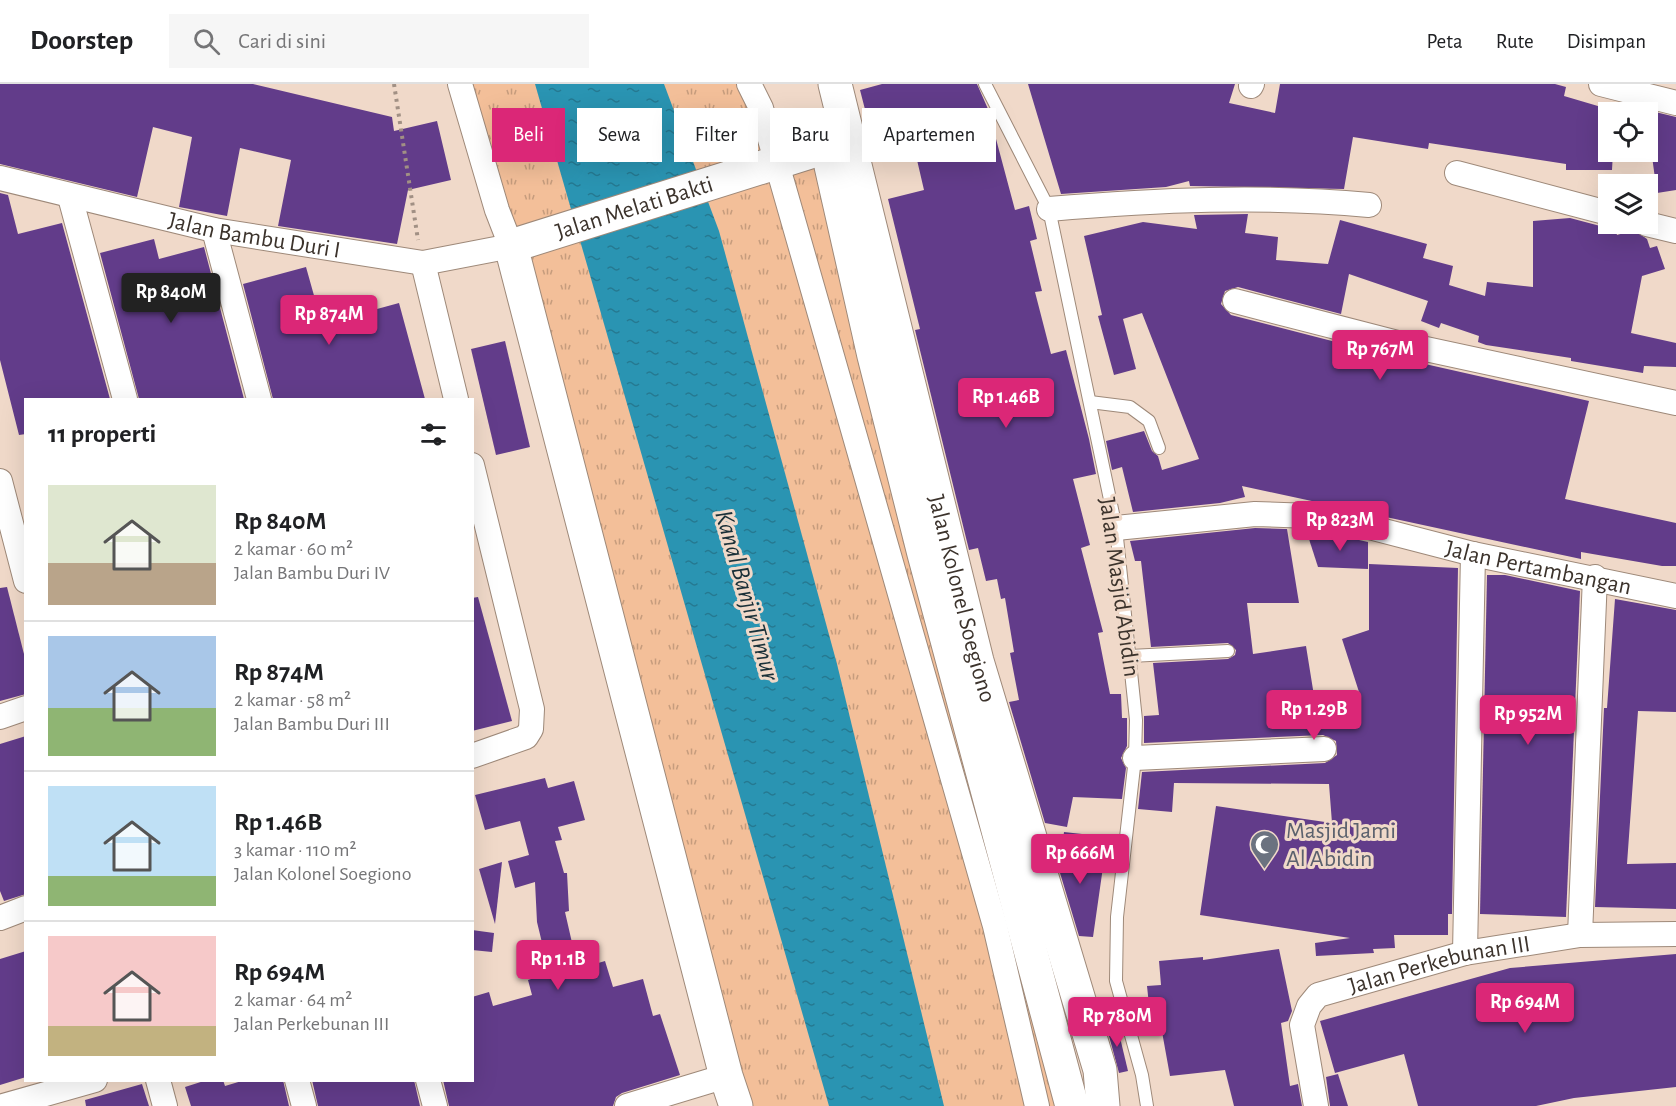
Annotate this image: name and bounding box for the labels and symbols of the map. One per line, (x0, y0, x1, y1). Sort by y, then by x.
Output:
street label: Jalan Melati Bakti (553, 172, 716, 244)
street label: Jalan Bambu Duri I (166, 208, 342, 263)
pin: Rp 840M (116, 273, 226, 324)
pin: Rp 874M (274, 295, 384, 346)
pin: Rp 767M (1325, 330, 1435, 381)
pin: Rp 1.46B (944, 378, 1068, 429)
street label: Jalan Kolonel Soegiono (924, 493, 1000, 705)
street label: Jalan Masjid Abidin (1095, 496, 1143, 678)
pin: Rp 823M (1285, 501, 1395, 552)
water label: Kanal Banjir Timur (710, 507, 784, 685)
street label: Jalan Pertambangan (1443, 536, 1633, 599)
pin: Rp 1.29B (1252, 690, 1376, 741)
pin: Rp 952M (1473, 695, 1583, 746)
place label: Masjid Jami Al Abidin (1286, 819, 1396, 871)
mosque icon: Masjid Jami Al Abidin (1249, 828, 1281, 870)
pin: Rp 666M (1025, 834, 1135, 885)
street label: Jalan Perkebunan III (1346, 932, 1532, 999)
pin: Rp 1.1B (503, 940, 613, 991)
pin: Rp 694M (1470, 983, 1580, 1034)
pin: Rp 780M (1062, 997, 1172, 1048)

